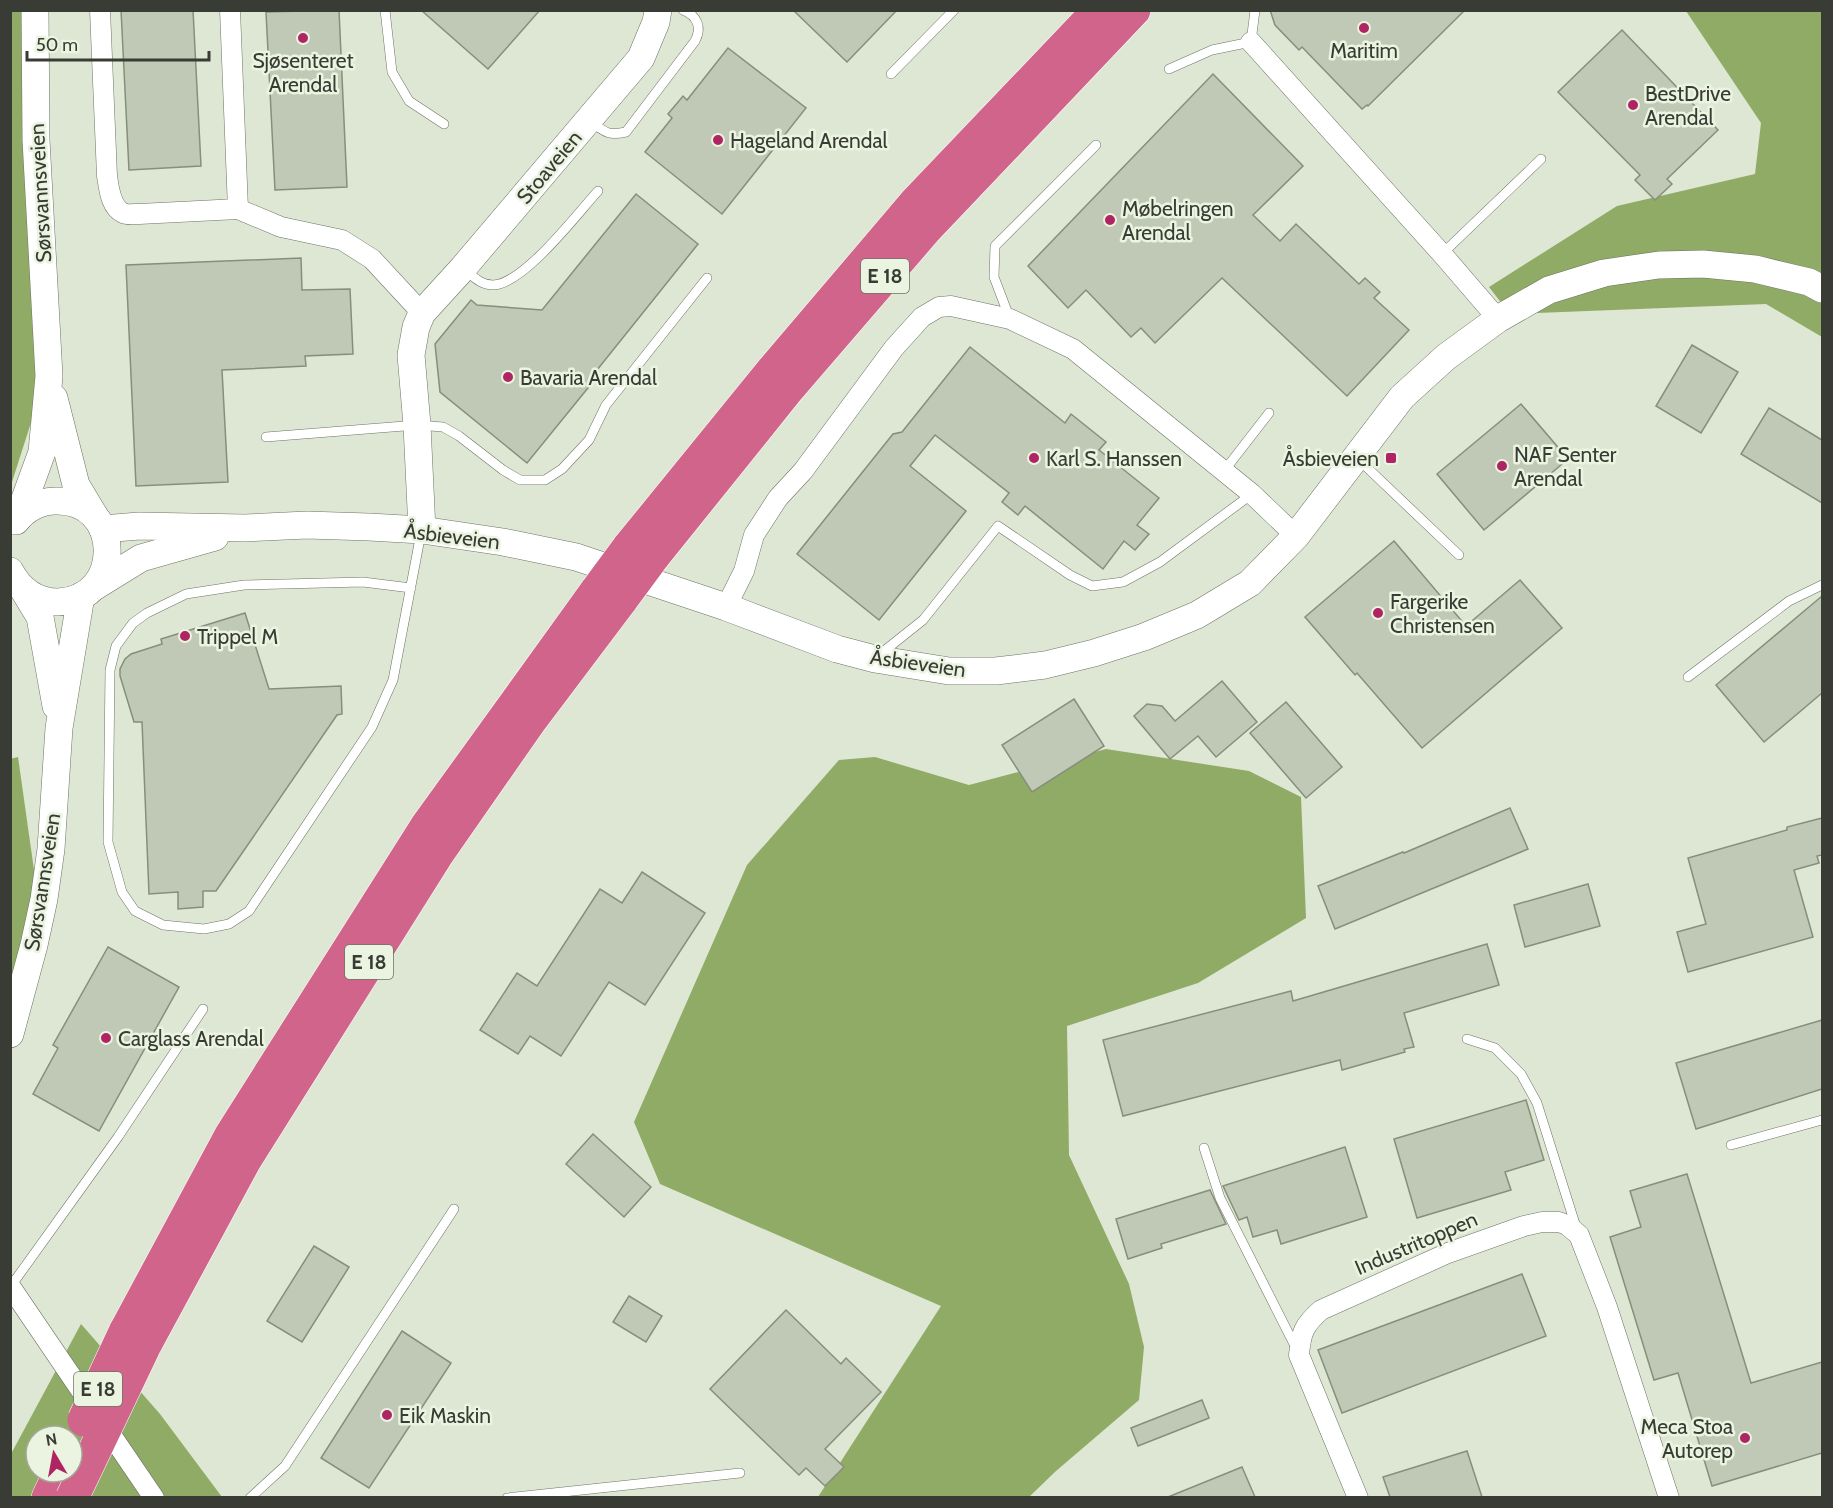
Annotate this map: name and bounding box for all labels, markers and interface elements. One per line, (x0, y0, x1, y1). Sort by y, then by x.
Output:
marker: Maritim (1357, 21, 1371, 35)
scale bar (27, 24, 208, 62)
marker: Sjøsenteret Arendal (296, 31, 310, 45)
text: 50 m (36, 34, 78, 56)
place label: Maritim (1330, 38, 1398, 63)
place label: Sjøsenteret Arendal (252, 48, 354, 97)
place label: BestDrive Arendal (1645, 81, 1731, 130)
marker: BestDrive Arendal (1626, 98, 1640, 112)
street label: Sørsvannsveien (24, 123, 56, 263)
street label: Stoaveien (511, 125, 587, 209)
place label: Hageland Arendal (730, 128, 888, 153)
marker: Hageland Arendal (711, 133, 725, 147)
place label: Møbelringen Arendal (1122, 196, 1234, 245)
marker: Møbelringen Arendal (1103, 213, 1117, 227)
road number: E 18 (861, 259, 909, 293)
place label: Bavaria Arendal (520, 365, 657, 390)
marker: Bavaria Arendal (501, 370, 515, 384)
place label: NAF Senter Arendal (1514, 442, 1617, 491)
place label: Åsbieveien (1283, 445, 1379, 471)
place label: Karl S. Hanssen (1046, 446, 1182, 471)
marker: Karl S. Hanssen (1027, 451, 1041, 465)
marker: Åsbieveien (1384, 451, 1398, 465)
marker: NAF Senter Arendal (1495, 459, 1509, 473)
street label: Åsbieveien (403, 517, 501, 554)
place label: Fargerike Christensen (1390, 589, 1495, 638)
marker: Fargerike Christensen (1371, 606, 1385, 620)
place label: Trippel M (197, 624, 278, 649)
marker: Trippel M (178, 629, 192, 643)
street label: Åsbieveien (869, 643, 968, 682)
street label: Sørsvannsveien (19, 811, 65, 953)
road number: E 18 (345, 945, 393, 979)
place label: Carglass Arendal (118, 1026, 264, 1051)
marker: Carglass Arendal (99, 1031, 113, 1045)
street label: Industritoppen (1351, 1206, 1481, 1280)
road number: E 18 (74, 1372, 122, 1406)
place label: Eik Maskin (399, 1403, 491, 1428)
marker: Eik Maskin (380, 1408, 394, 1422)
place label: Meca Stoa Autorep (1641, 1414, 1733, 1463)
north arrow (24, 1424, 84, 1484)
text: N (44, 1429, 59, 1450)
marker: Meca Stoa Autorep (1738, 1431, 1752, 1445)

